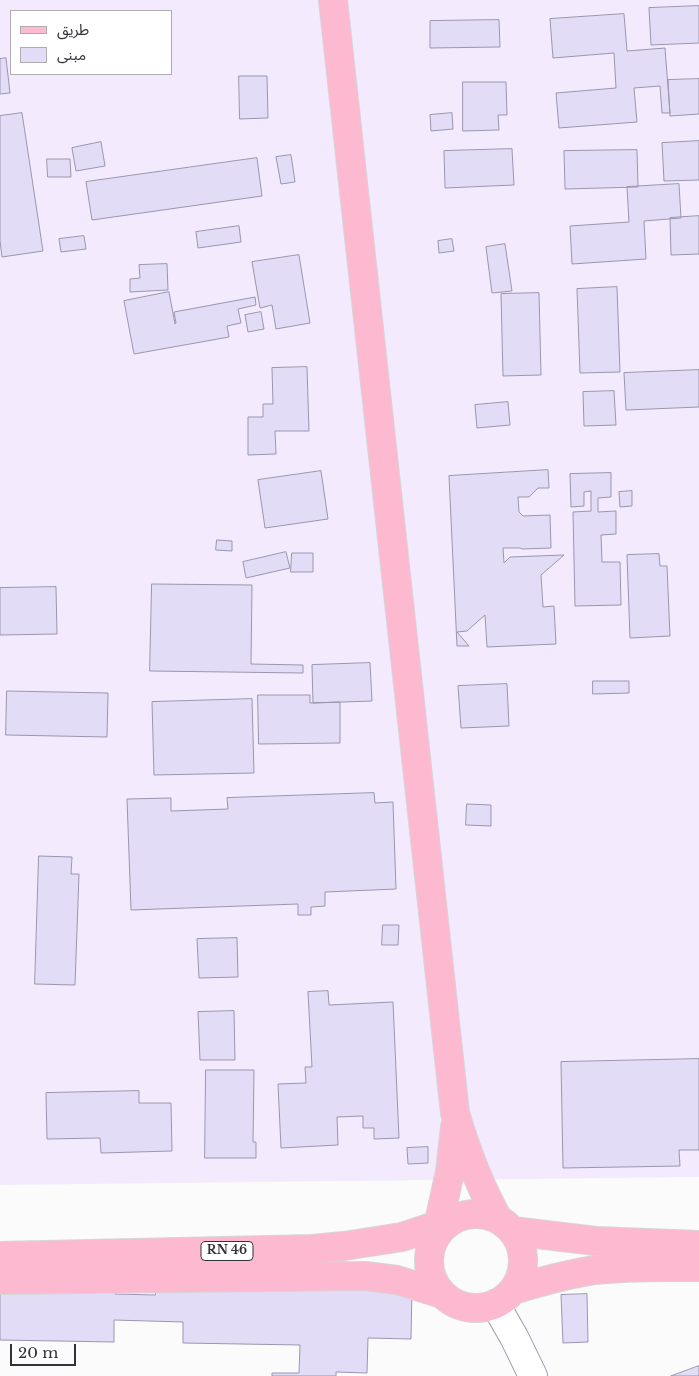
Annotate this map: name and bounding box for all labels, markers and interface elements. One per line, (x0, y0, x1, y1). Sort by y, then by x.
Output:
legend (10, 10, 172, 75)
text: طريق (57, 20, 89, 39)
text: مبنى (57, 45, 86, 64)
road number: RN 46 (201, 1242, 253, 1260)
scale bar (12, 1334, 79, 1366)
text: 20 m (18, 1343, 58, 1362)

